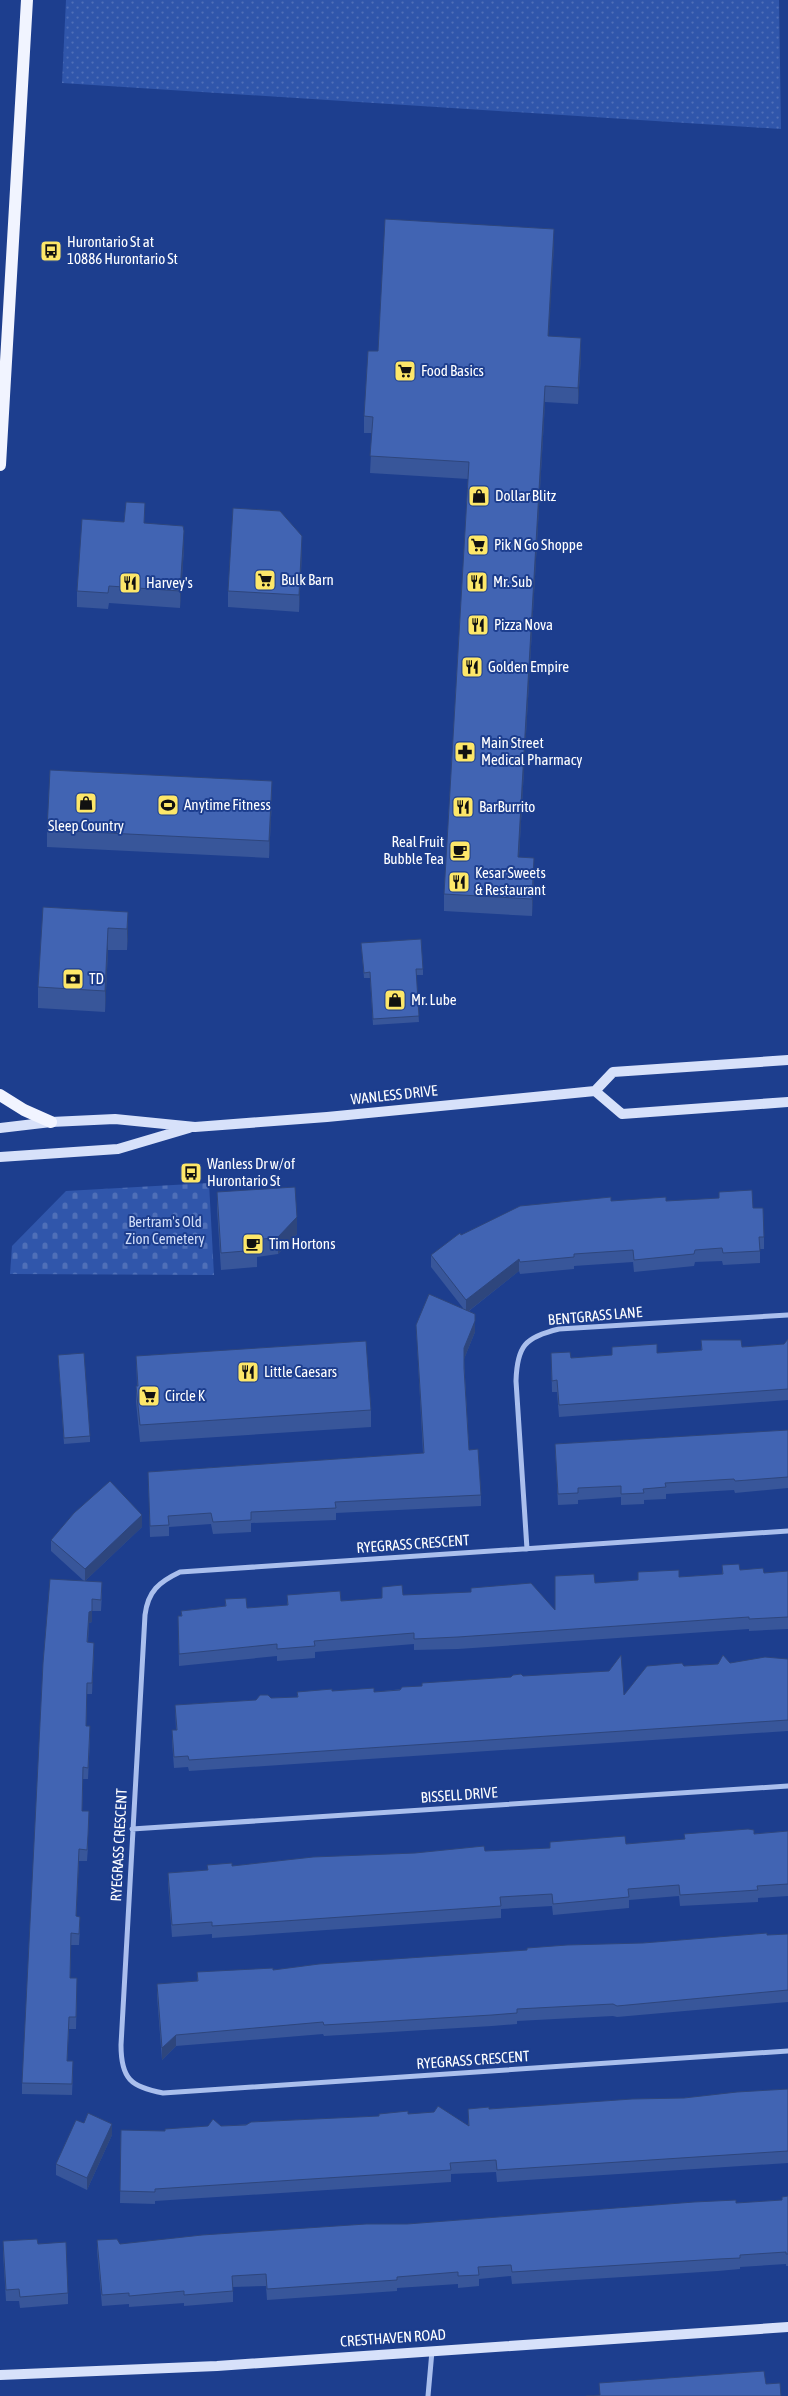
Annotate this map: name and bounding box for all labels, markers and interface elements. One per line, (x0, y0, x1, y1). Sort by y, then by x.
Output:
place label: Hurontario St at 10886 Hurontario St (67, 233, 178, 267)
bus stop icon: Hurontario St at 10886 Hurontario St (39, 239, 63, 263)
supermarket icon: Food Basics (393, 359, 417, 383)
place label: Food Basics (421, 362, 484, 379)
shop icon: Dollar Blitz (467, 484, 491, 508)
place label: Dollar Blitz (495, 487, 557, 504)
supermarket icon: Pik N Go Shoppe (466, 533, 490, 557)
place label: Pik N Go Shoppe (494, 536, 583, 553)
supermarket icon: Bulk Barn (253, 568, 277, 592)
restaurant icon: Mr. Sub (465, 570, 489, 594)
restaurant icon: Harvey's (118, 571, 142, 595)
place label: Bulk Barn (281, 571, 334, 588)
place label: Mr. Sub (493, 573, 532, 590)
place label: Harvey's (146, 574, 193, 591)
restaurant icon: Pizza Nova (466, 613, 490, 637)
place label: Pizza Nova (494, 616, 553, 633)
restaurant icon: Golden Empire (460, 655, 484, 679)
place label: Golden Empire (488, 658, 569, 675)
place label: Main Street Medical Pharmacy (481, 734, 582, 768)
pharmacy icon: Main Street Medical Pharmacy (453, 740, 477, 764)
shop icon: Sleep Country (74, 791, 98, 815)
sports icon: Anytime Fitness (156, 793, 180, 817)
restaurant icon: BarBurrito (451, 795, 475, 819)
place label: Anytime Fitness (184, 796, 271, 813)
place label: BarBurrito (479, 798, 535, 815)
place label: Sleep Country (48, 817, 124, 834)
place label: Real Fruit Bubble Tea (383, 833, 444, 867)
cafe icon: Real Fruit Bubble Tea (448, 839, 472, 863)
place label: Kesar Sweets & Restaurant (475, 864, 546, 898)
restaurant icon: Kesar Sweets & Restaurant (447, 870, 471, 894)
bank icon: TD (61, 967, 85, 991)
place label: TD (89, 970, 104, 987)
shop icon: Mr. Lube (383, 988, 407, 1012)
place label: Mr. Lube (411, 991, 457, 1008)
street label: WANLESS DRIVE (350, 1081, 439, 1108)
place label: Wanless Dr w/of Hurontario St (207, 1155, 295, 1189)
bus stop icon: Wanless Dr w/of Hurontario St (179, 1161, 203, 1185)
park label: Bertram's Old Zion Cemetery (125, 1213, 205, 1247)
cafe icon: Tim Hortons (241, 1232, 265, 1256)
place label: Tim Hortons (269, 1235, 335, 1252)
street label: BENTGRASS LANE (547, 1303, 643, 1328)
restaurant icon: Little Caesars (236, 1360, 260, 1384)
place label: Little Caesars (264, 1363, 337, 1380)
supermarket icon: Circle K (137, 1384, 161, 1408)
place label: Circle K (165, 1387, 206, 1404)
street label: RYEGRASS CRESCENT (356, 1531, 471, 1556)
street label: BISSELL DRIVE (420, 1783, 499, 1806)
street label: RYEGRASS CRESCENT (107, 1788, 130, 1902)
street label: RYEGRASS CRESCENT (416, 2047, 531, 2072)
street label: CRESTHAVEN ROAD (340, 2325, 446, 2350)

